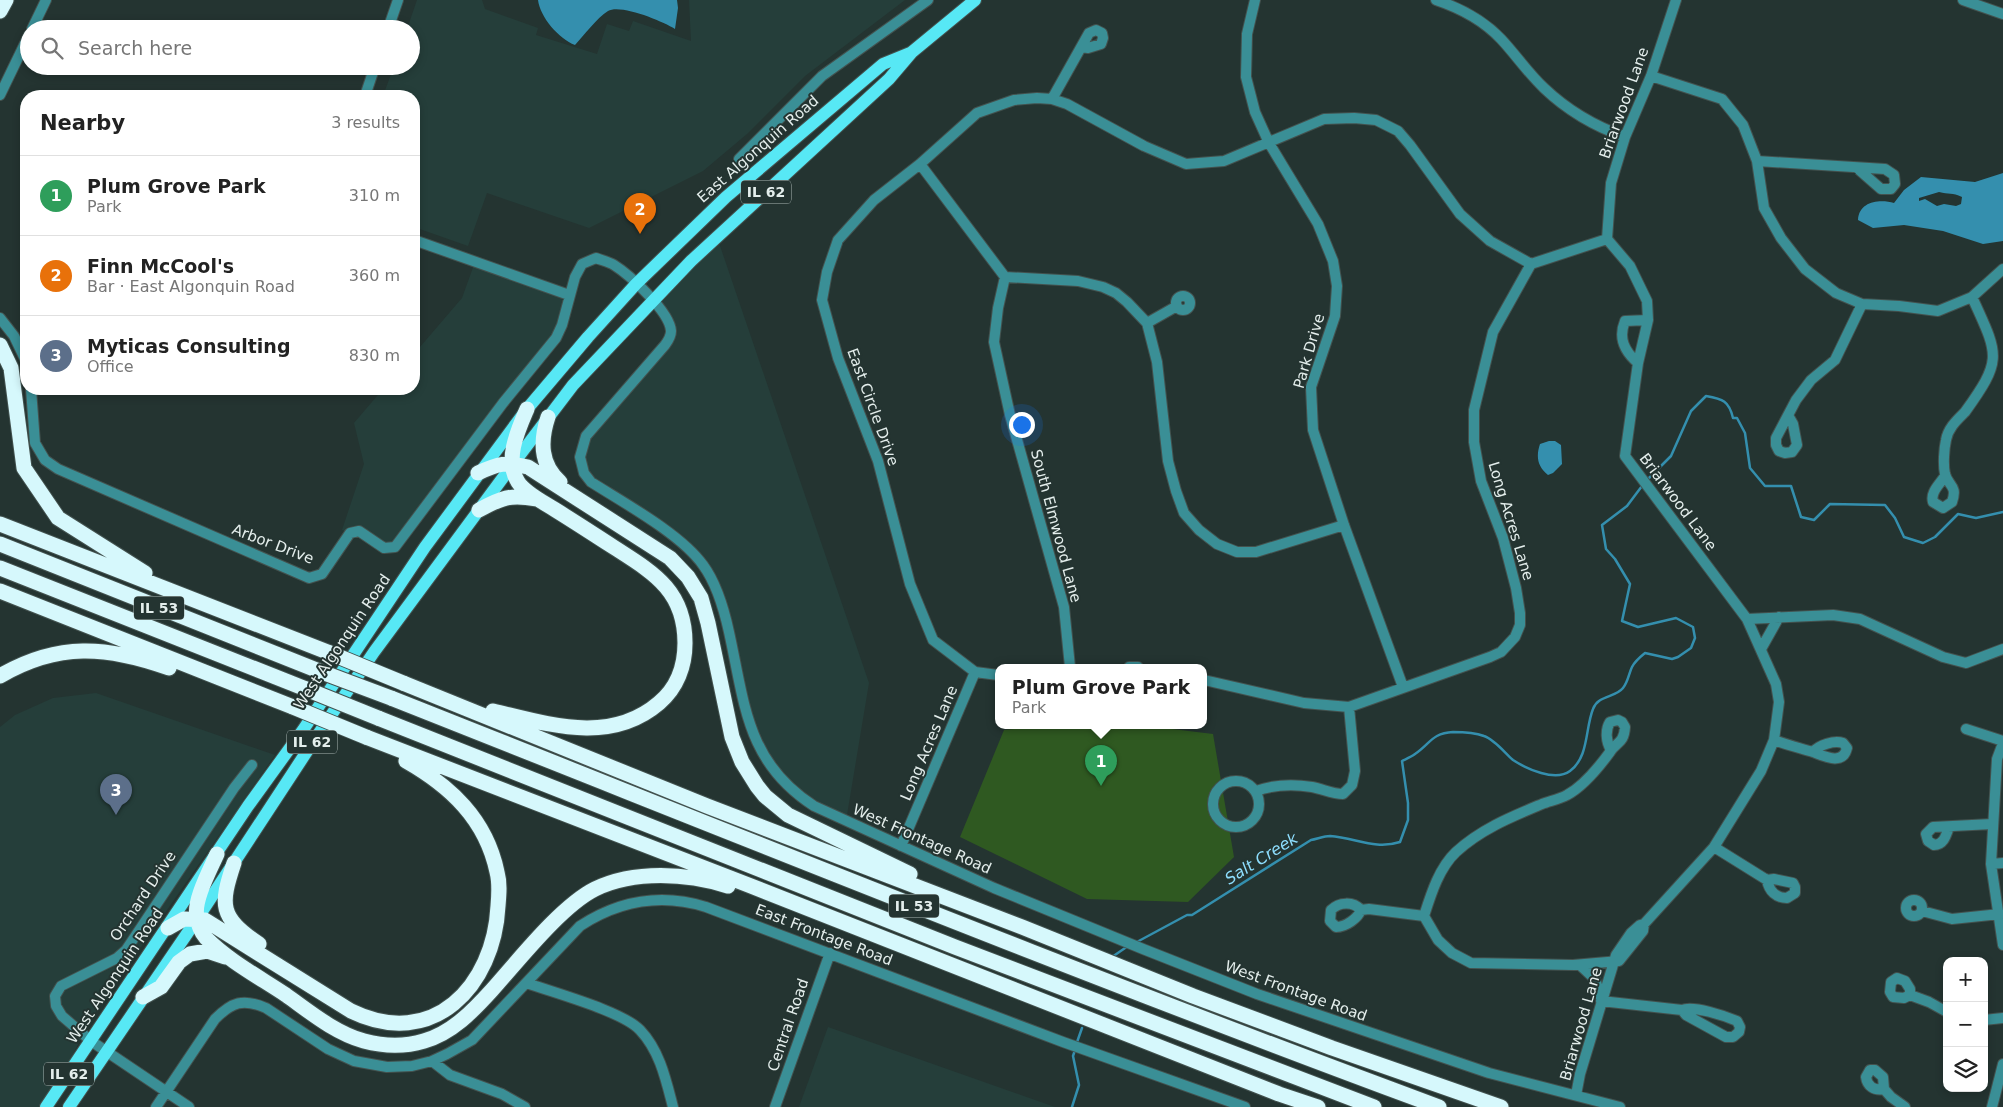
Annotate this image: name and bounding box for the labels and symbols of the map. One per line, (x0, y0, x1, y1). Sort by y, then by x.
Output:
street label: Briarwood Lane (1596, 45, 1652, 161)
street label: East Algonquin Road (694, 91, 822, 207)
road number: IL 62 (741, 180, 791, 203)
pin: 2 (624, 193, 656, 234)
street label: Park Drive (1290, 311, 1328, 391)
street label: East Circle Drive (843, 346, 903, 468)
your location (1009, 412, 1035, 438)
street label: South Elmwood Lane (1027, 447, 1085, 605)
street label: Briarwood Lane (1636, 450, 1720, 554)
street label: Long Acres Lane (1484, 459, 1538, 583)
street label: Arbor Drive (230, 520, 316, 568)
street label: West Algonquin Road (290, 571, 394, 713)
road number: IL 53 (134, 596, 184, 620)
street label: Long Acres Lane (897, 683, 961, 803)
road number: IL 62 (287, 730, 337, 754)
pin: 1 (1085, 745, 1117, 786)
pin: 3 (100, 774, 132, 815)
street label: West Frontage Road (850, 800, 994, 878)
water label: Salt Creek (1221, 828, 1302, 888)
street label: Orchard Drive (106, 848, 180, 944)
road number: IL 53 (889, 894, 939, 918)
street label: East Frontage Road (753, 901, 895, 969)
street label: West Algonquin Road (63, 905, 167, 1047)
street label: West Frontage Road (1222, 957, 1370, 1025)
street label: Briarwood Lane (1556, 965, 1606, 1083)
street label: Central Road (764, 976, 812, 1074)
road number: IL 62 (44, 1062, 94, 1086)

